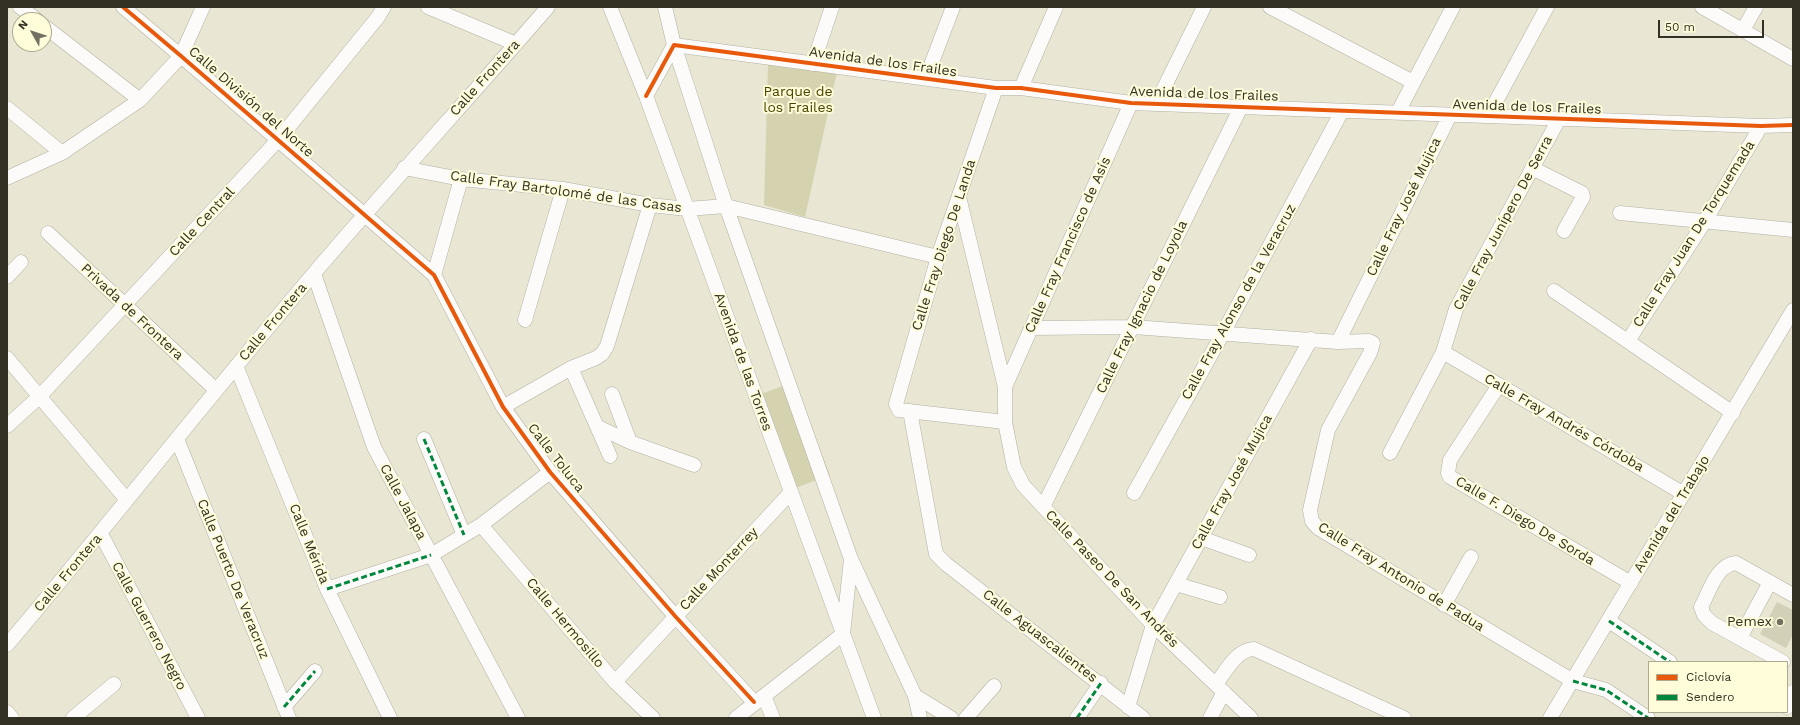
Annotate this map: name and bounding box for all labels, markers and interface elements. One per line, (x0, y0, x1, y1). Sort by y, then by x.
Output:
north arrow (12, 12, 52, 52)
scale bar (1660, 12, 1766, 38)
text: N (15, 18, 31, 32)
text: 50 m (1665, 20, 1695, 34)
street label: Calle Frontera (446, 36, 524, 120)
street label: Calle División del Norte (185, 43, 317, 161)
street label: Avenida de los Frailes (808, 43, 958, 81)
street label: Avenida de los Frailes (1129, 83, 1279, 105)
park label: Parque de los Frailes (763, 84, 833, 116)
street label: Avenida de los Frailes (1452, 96, 1602, 118)
street label: Calle Fray Junípero De Serra (1450, 133, 1556, 313)
street label: Calle Fray José Mujica (1363, 135, 1445, 279)
street label: Calle Fray Juan De Torquemada (1629, 138, 1759, 330)
street label: Calle Fray Francisco de Asís (1021, 154, 1115, 336)
street label: Calle Fray Diego De Landa (908, 157, 980, 333)
street label: Calle Fray Bartolomé de las Casas (449, 167, 683, 217)
street label: Calle Central (166, 184, 238, 260)
street label: Calle Fray Alonso de la Veracruz (1178, 201, 1300, 403)
street label: Calle Fray Ignacio de Loyola (1093, 218, 1191, 396)
street label: Privada de Frontera (77, 260, 187, 364)
street label: Calle Frontera (235, 280, 311, 364)
street label: Avenida de las Torres (710, 291, 776, 433)
street label: Calle Fray Andrés Córdoba (1481, 370, 1647, 476)
street label: Calle Fray José Mujica (1188, 411, 1276, 553)
street label: Calle Toluca (524, 420, 588, 496)
street label: Avenida del Trabajo (1630, 452, 1714, 576)
street label: Calle Jalapa (376, 461, 430, 543)
street label: Calle F. Diego De Sorda (1452, 473, 1598, 569)
street label: Calle Puerto De Veracruz (193, 497, 273, 661)
street label: Calle Mérida (285, 501, 333, 587)
street label: Calle Paseo De San Andrés (1042, 507, 1182, 651)
street label: Calle Fray Antonio de Padua (1315, 519, 1487, 635)
street label: Calle Monterrey (676, 524, 762, 614)
street label: Calle Frontera (30, 531, 106, 615)
street label: Calle Guerrero Negro (108, 559, 190, 693)
street label: Calle Hermosillo (522, 574, 608, 672)
street label: Calle Aguascalientes (979, 586, 1101, 686)
place label: Pemex (1727, 614, 1772, 630)
marker: Pemex (1775, 617, 1785, 627)
legend (1648, 661, 1788, 713)
text: Ciclovía (1686, 670, 1731, 684)
text: Sendero (1686, 690, 1734, 704)

